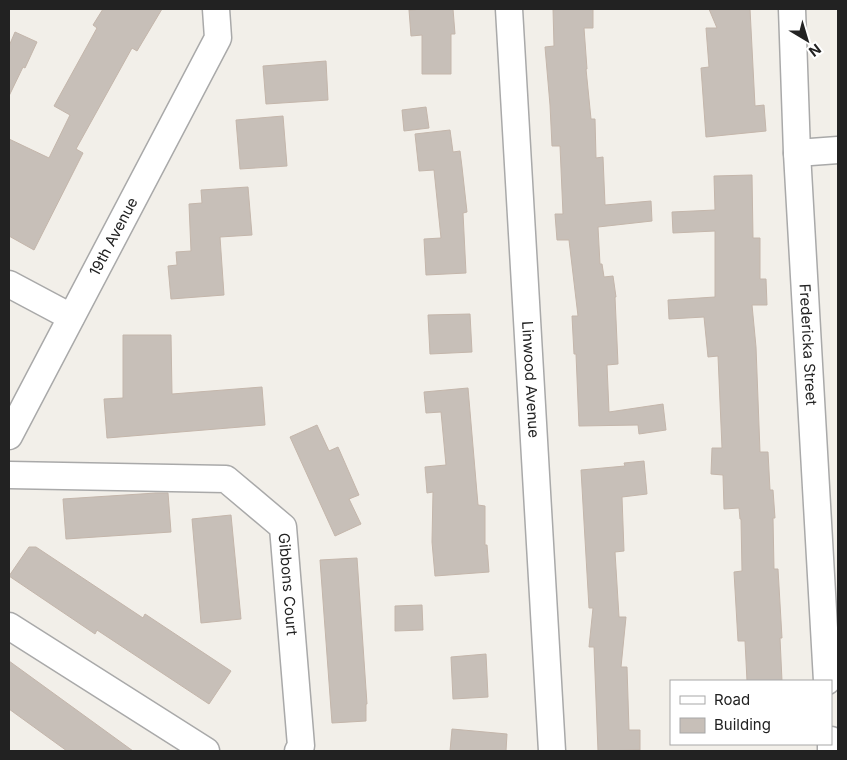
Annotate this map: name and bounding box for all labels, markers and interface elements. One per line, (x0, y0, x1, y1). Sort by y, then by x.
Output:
north arrow (782, 15, 832, 65)
text: N (806, 41, 825, 61)
street label: 19th Avenue (85, 194, 142, 279)
street label: Fredericka Street (795, 283, 821, 406)
street label: Linwood Avenue (518, 320, 544, 438)
street label: Gibbons Court (275, 532, 302, 636)
legend (670, 680, 832, 745)
text: Road (714, 690, 750, 709)
text: Building (714, 715, 771, 734)

